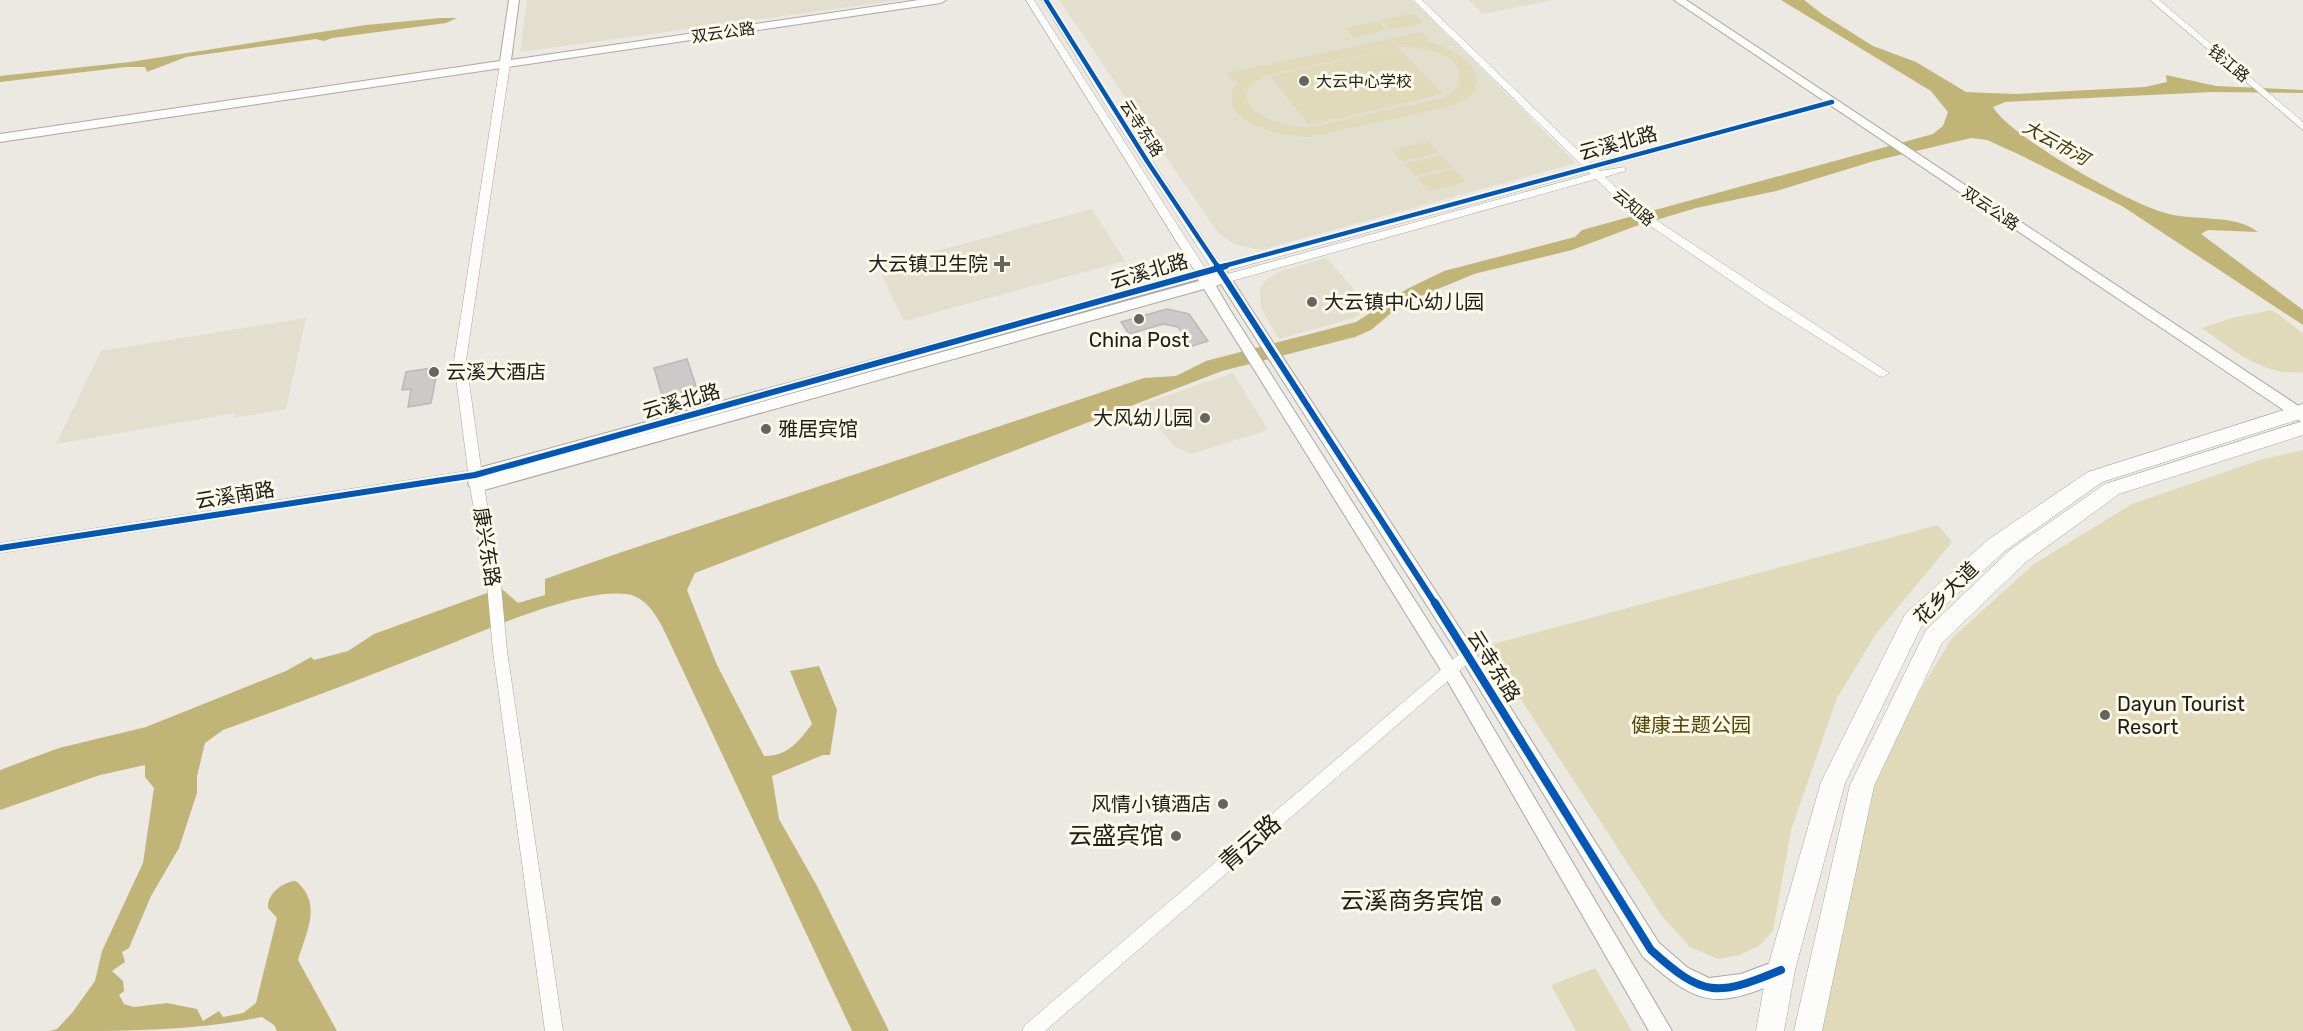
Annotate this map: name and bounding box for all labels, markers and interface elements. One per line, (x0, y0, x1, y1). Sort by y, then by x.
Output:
street label: 双云公路 (690, 19, 756, 46)
street label: 钱江路 (2204, 41, 2253, 86)
place label: 大云中心学校 (1316, 72, 1412, 91)
marker: 大云中心学校 (1297, 74, 1311, 88)
street label: 云寺东路 (1116, 96, 1167, 160)
water label: 大云市河 (2019, 116, 2095, 172)
street label: 云溪北路 (1576, 121, 1660, 165)
street label: 双云公路 (1959, 183, 2023, 234)
street label: 云知路 (1609, 185, 1658, 230)
street label: 云溪北路 (1107, 248, 1191, 294)
place label: 大云镇卫生院 (868, 252, 988, 276)
marker: 大云镇卫生院 (993, 255, 1011, 273)
place label: 大云镇中心幼儿园 (1324, 290, 1484, 314)
marker: 大云镇中心幼儿园 (1305, 295, 1319, 309)
marker: China Post (1132, 312, 1146, 326)
place label: China Post (1089, 328, 1189, 352)
place label: 云溪大酒店 (446, 360, 546, 384)
marker: 云溪大酒店 (427, 365, 441, 379)
street label: 云溪北路 (639, 378, 723, 424)
place label: 大风幼儿园 (1093, 406, 1193, 430)
marker: 大风幼儿园 (1198, 411, 1212, 425)
place label: 雅居宾馆 (778, 417, 858, 441)
marker: 雅居宾馆 (759, 422, 773, 436)
street label: 云溪南路 (194, 477, 276, 513)
street label: 康兴东路 (469, 506, 505, 588)
street label: 花乡大道 (1909, 557, 1983, 629)
street label: 云寺东路 (1463, 626, 1525, 706)
place label: Dayun Tourist Resort (2117, 692, 2245, 739)
marker: Dayun Tourist Resort (2098, 708, 2112, 722)
park label: 健康主题公园 (1631, 713, 1751, 737)
place label: 风情小镇酒店 (1091, 792, 1211, 816)
marker: 风情小镇酒店 (1216, 797, 1230, 811)
street label: 青云路 (1214, 809, 1286, 877)
place label: 云盛宾馆 (1068, 822, 1164, 850)
marker: 云盛宾馆 (1169, 829, 1183, 843)
place label: 云溪商务宾馆 (1340, 887, 1484, 915)
marker: 云溪商务宾馆 (1489, 894, 1503, 908)

